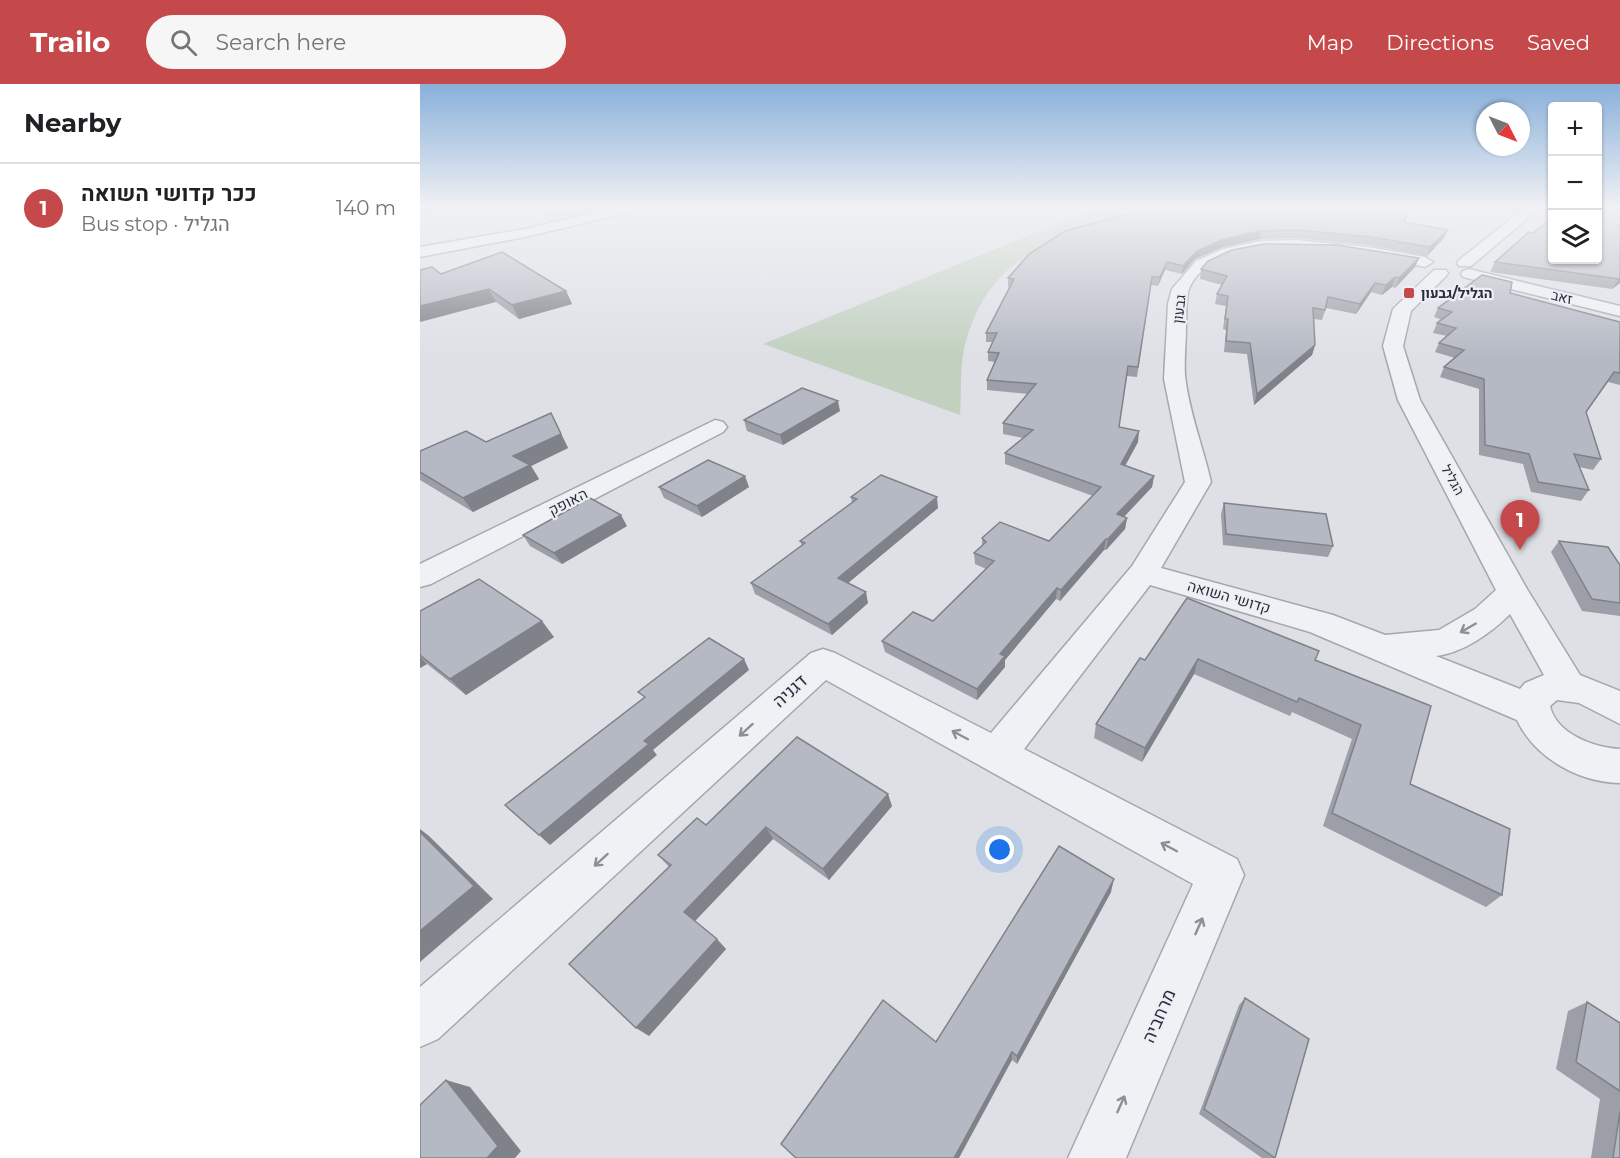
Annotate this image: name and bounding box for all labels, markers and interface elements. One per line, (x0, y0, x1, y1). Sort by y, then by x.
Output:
search box (146, 15, 566, 69)
text: Trailo (30, 25, 110, 59)
icon: search (167, 26, 200, 59)
text: Search here (215, 29, 346, 56)
text: Map (1307, 30, 1353, 55)
text: Directions (1386, 30, 1494, 55)
text: Saved (1527, 30, 1590, 55)
north arrow (1476, 102, 1530, 156)
map controls (1548, 102, 1602, 264)
button: + (1548, 102, 1602, 156)
text: Nearby (24, 107, 121, 139)
button: − (1548, 156, 1602, 210)
text: ככר קדושי השואה (81, 180, 257, 207)
text: 1 (40, 196, 47, 220)
text: 140 m (336, 196, 396, 220)
button: layers (1548, 210, 1602, 264)
text: Bus stop · הגליל (81, 212, 230, 236)
place label: הגליל/גבעון (1421, 284, 1493, 302)
marker: הגליל/גבעון (1402, 286, 1416, 300)
street label: זאב (1549, 286, 1575, 308)
street label: גבעון (1168, 293, 1190, 325)
street label: הגליל (1437, 462, 1469, 498)
street label: האופק (545, 484, 591, 519)
pin: 1 (1500, 500, 1540, 550)
street label: קדושי השואה (1185, 576, 1273, 617)
one-way arrow (1460, 623, 1477, 635)
street label: דגניה (768, 670, 812, 712)
one-way arrow (739, 723, 754, 737)
one-way arrow (952, 729, 969, 741)
your location (985, 835, 1014, 864)
one-way arrow (1161, 841, 1178, 853)
one-way arrow (594, 853, 609, 867)
one-way arrow (1193, 917, 1205, 935)
street label: מרחביה (1137, 986, 1181, 1046)
one-way arrow (1116, 1096, 1127, 1114)

